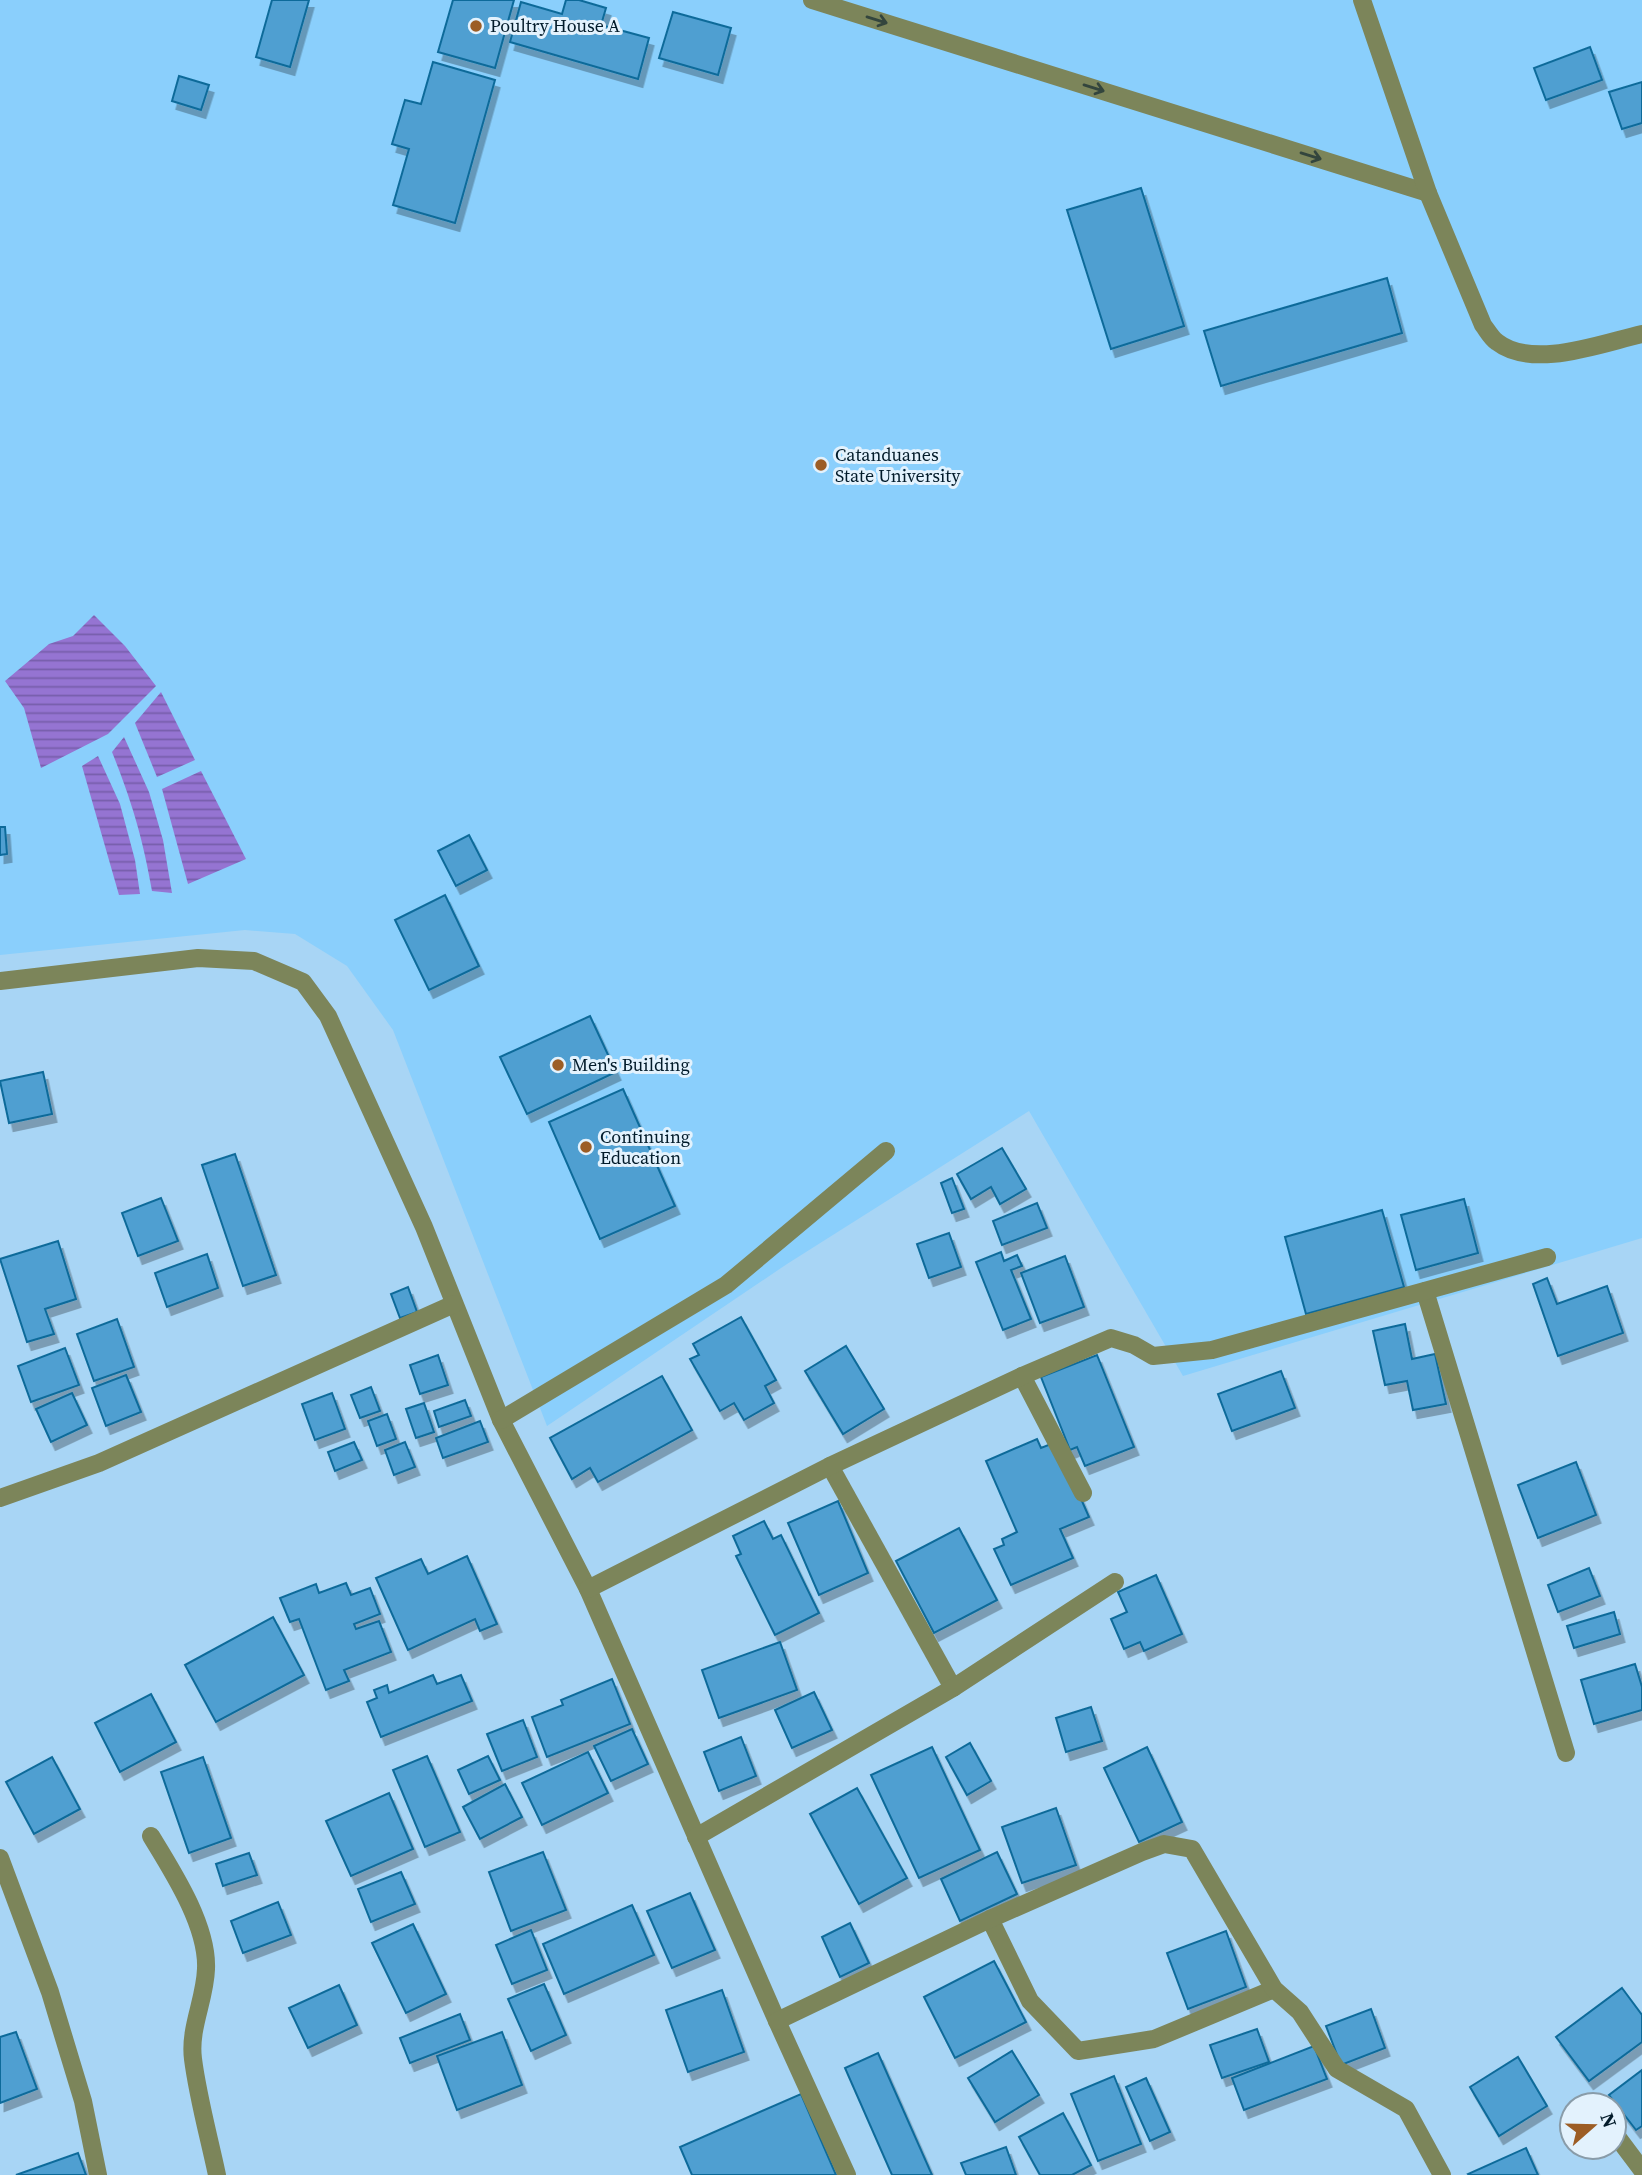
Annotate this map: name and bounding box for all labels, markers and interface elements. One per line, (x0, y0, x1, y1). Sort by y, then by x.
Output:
place label: Poultry House A (490, 13, 620, 38)
one-way arrow (866, 15, 888, 28)
marker: Poultry House A (468, 18, 484, 34)
one-way arrow (1083, 83, 1105, 96)
one-way arrow (1300, 151, 1322, 164)
place label: Catanduanes State University (835, 442, 961, 488)
marker: Catanduanes State University (813, 457, 829, 473)
place label: Men's Building (572, 1052, 690, 1077)
marker: Men's Building (550, 1057, 566, 1073)
place label: Continuing Education (600, 1124, 690, 1170)
marker: Continuing Education (578, 1139, 594, 1155)
north arrow (1558, 2091, 1628, 2161)
text: N (1594, 2109, 1624, 2131)

